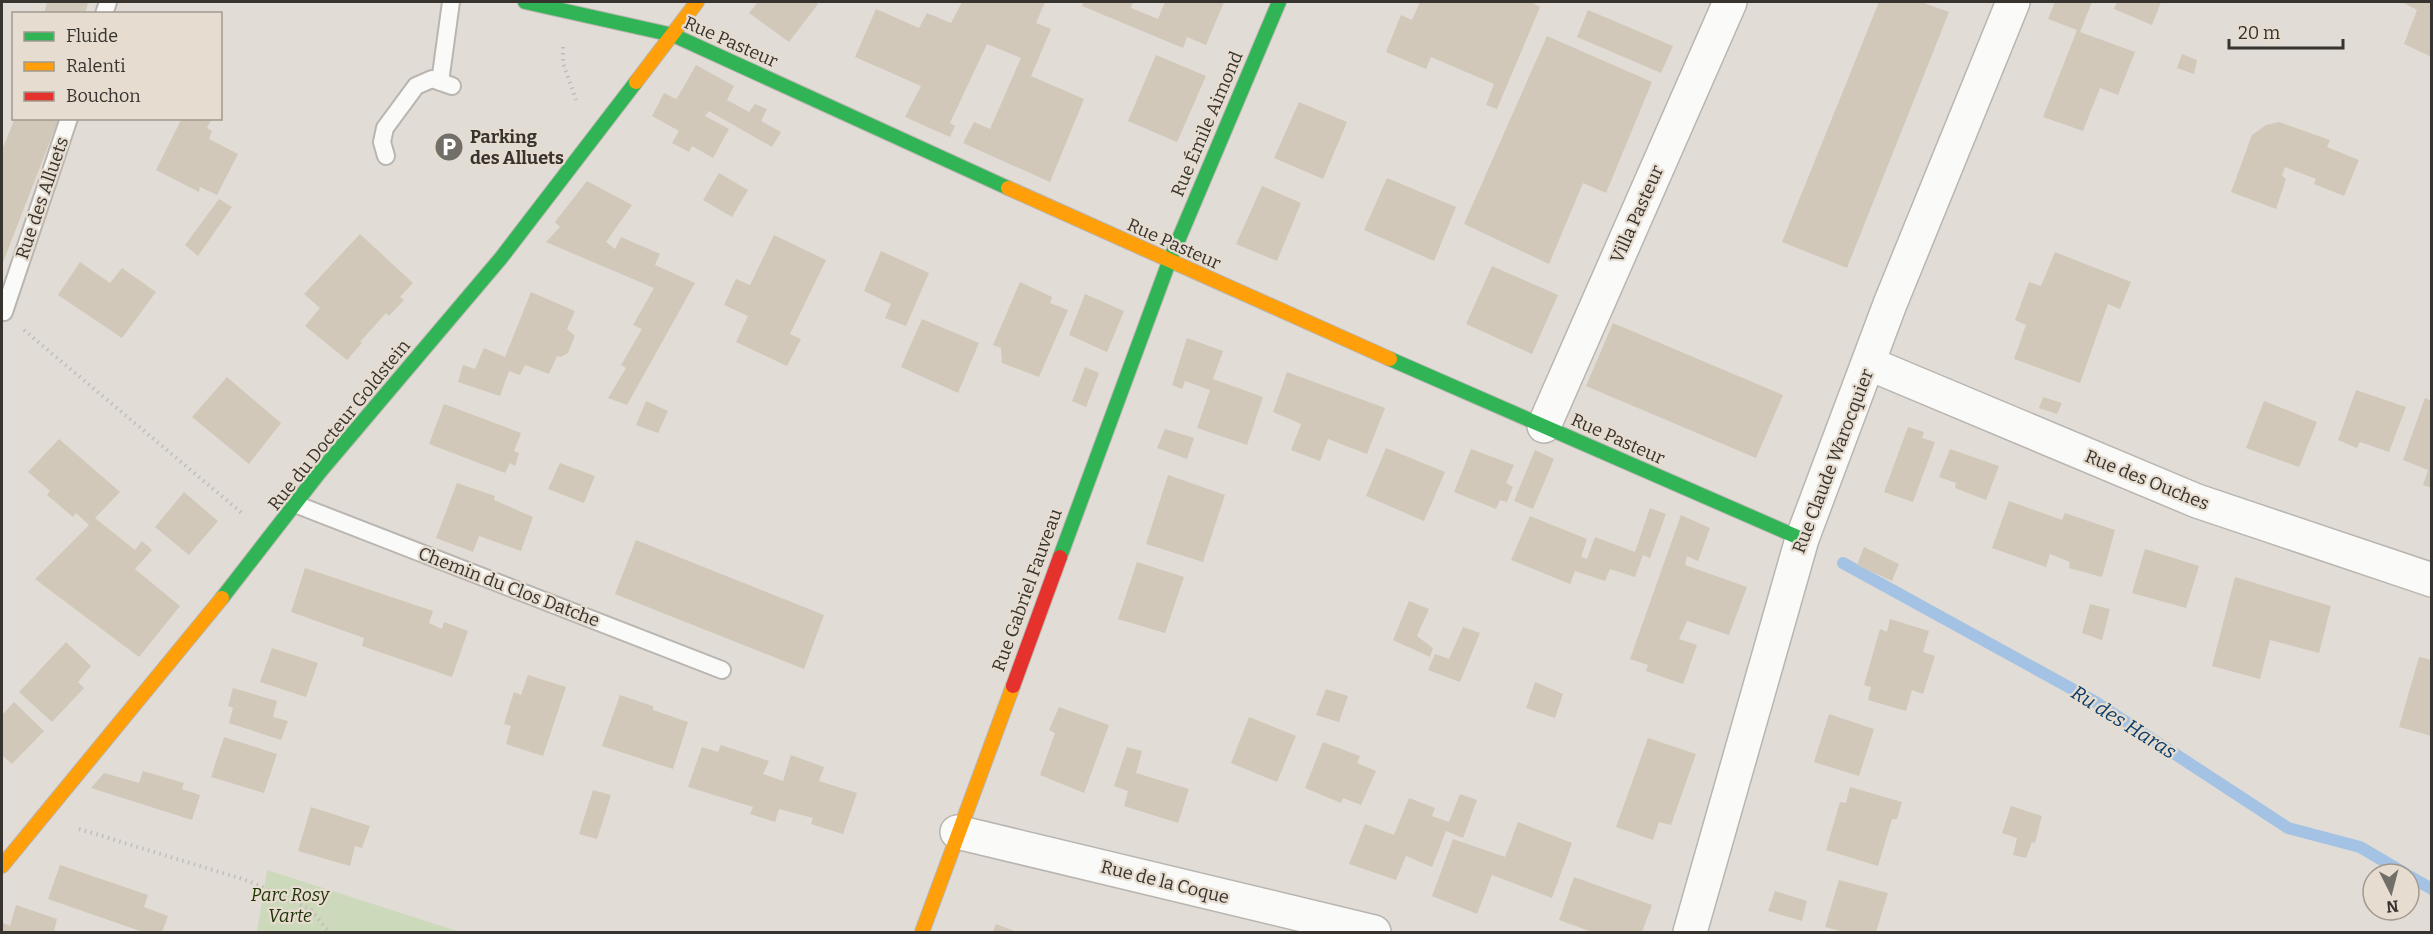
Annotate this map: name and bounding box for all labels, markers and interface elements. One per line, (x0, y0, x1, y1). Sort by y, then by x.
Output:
legend (12, 12, 222, 120)
street label: Rue Pasteur (681, 12, 781, 72)
scale bar (2229, 12, 2343, 50)
text: 20 m (2238, 22, 2280, 44)
text: Fluide (66, 25, 118, 47)
street label: Rue Émile Aimond (1166, 47, 1248, 200)
text: Ralenti (66, 55, 126, 77)
text: Bouchon (66, 85, 141, 107)
place label: Parking des Alluets (470, 126, 564, 169)
parking icon: Parking des Alluets (433, 131, 465, 163)
street label: Rue des Alluets (11, 134, 73, 262)
street label: Villa Pasteur (1606, 162, 1668, 266)
street label: Rue Pasteur (1124, 214, 1224, 274)
street label: Rue du Docteur Goldstein (263, 335, 415, 515)
street label: Rue Claude Warocquier (1788, 366, 1878, 556)
street label: Rue Pasteur (1568, 409, 1668, 469)
street label: Rue des Ouches (2082, 445, 2212, 515)
street label: Rue Gabriel Fauveau (987, 506, 1067, 674)
street label: Chemin du Clos Datche (415, 542, 603, 632)
water label: Ru des Haras (2067, 680, 2181, 764)
street label: Rue de la Coque (1099, 855, 1231, 909)
north arrow (2361, 862, 2421, 922)
park label: Parc Rosy Varte (251, 884, 330, 927)
text: N (2385, 896, 2400, 917)

